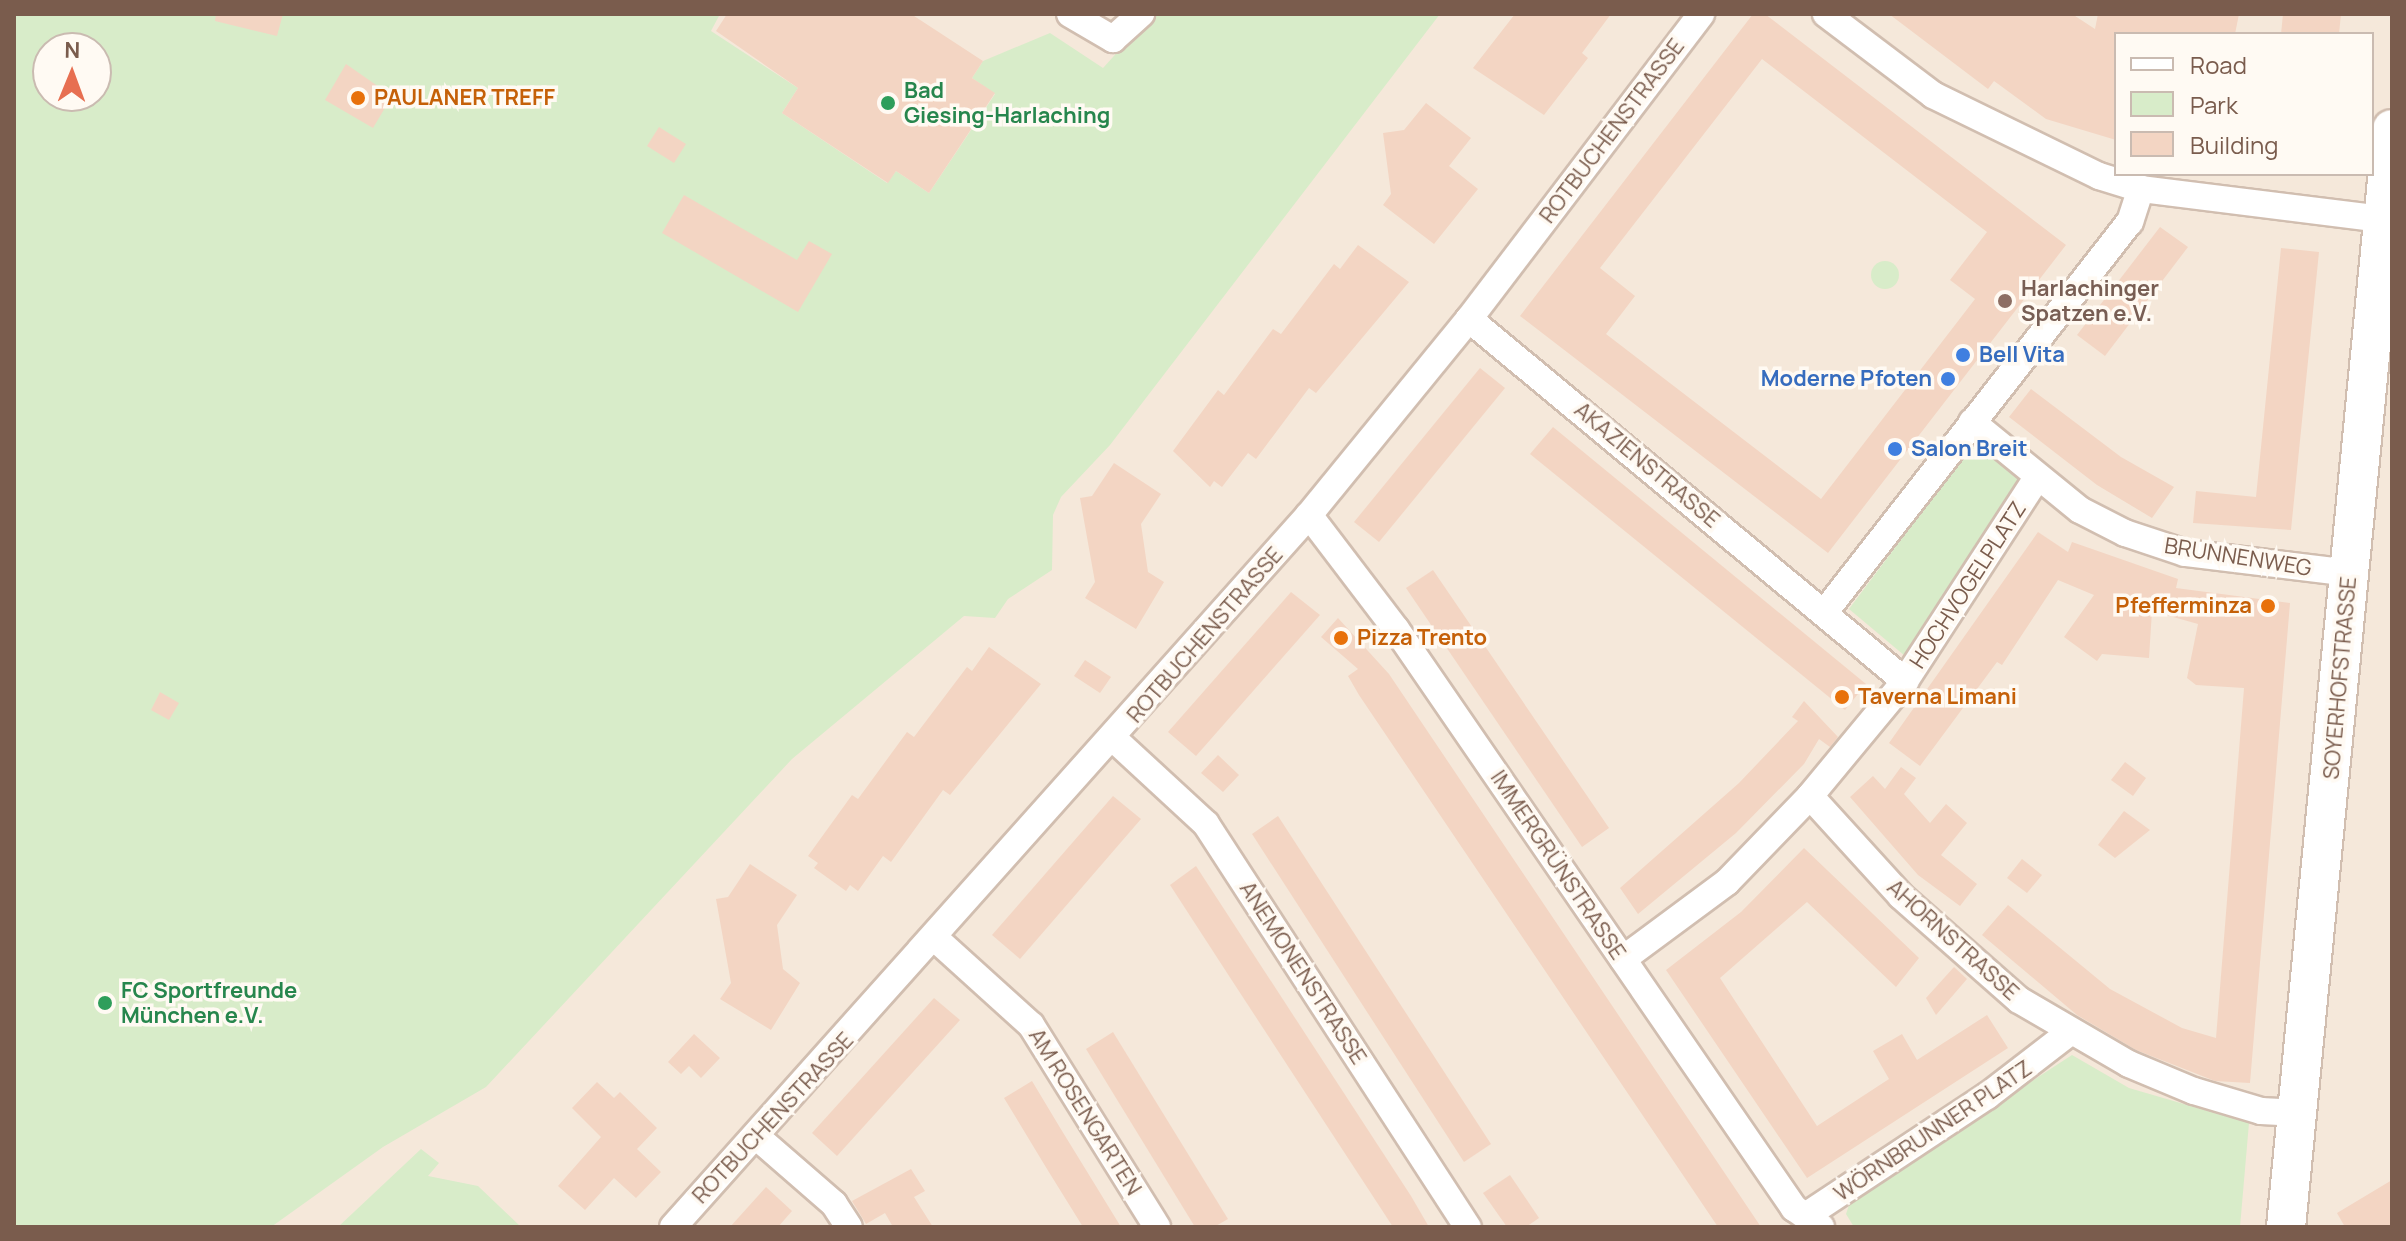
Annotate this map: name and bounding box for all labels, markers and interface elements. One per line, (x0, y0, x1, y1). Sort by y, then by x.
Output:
north arrow (32, 32, 112, 112)
legend (2114, 32, 2374, 176)
street label: ROTBUCHENSTRASSE (1534, 34, 1690, 228)
text: N (64, 35, 81, 65)
text: Road (2190, 48, 2247, 81)
place label: Bad Giesing-Harlaching (904, 77, 1110, 128)
place label: PAULANER TREFF (374, 85, 555, 111)
text: Park (2190, 88, 2238, 121)
marker: PAULANER TREFF (349, 89, 367, 107)
marker: Bad Giesing-Harlaching (879, 94, 897, 112)
text: Building (2190, 128, 2278, 161)
place label: Harlachinger Spatzen e.V. (2021, 275, 2159, 326)
marker: Harlachinger Spatzen e.V. (1996, 292, 2014, 310)
place label: Bell Vita (1979, 342, 2065, 368)
marker: Bell Vita (1954, 346, 1972, 364)
place label: Moderne Pfoten (1761, 366, 1932, 392)
marker: Moderne Pfoten (1939, 370, 1957, 388)
street label: AKAZIENSTRASSE (1569, 397, 1725, 533)
place label: Salon Breit (1911, 436, 2027, 462)
marker: Salon Breit (1886, 440, 1904, 458)
street label: HOCHVOGELPLATZ (1904, 497, 2032, 673)
street label: BRUNNENWEG (2163, 532, 2313, 582)
street label: ROTBUCHENSTRASSE (1122, 542, 1288, 728)
street label: SOYERHOFSTRASSE (2318, 575, 2362, 781)
place label: Pfefferminza (2115, 593, 2252, 619)
marker: Pfefferminza (2259, 597, 2277, 615)
place label: Pizza Trento (1357, 625, 1487, 651)
marker: Pizza Trento (1332, 629, 1350, 647)
place label: Taverna Limani (1858, 684, 2017, 710)
marker: Taverna Limani (1833, 688, 1851, 706)
street label: IMMERGRÜNSTRASSE (1485, 765, 1631, 965)
street label: AHORNSTRASSE (1882, 874, 2024, 1006)
street label: ANEMONENSTRASSE (1234, 877, 1372, 1069)
place label: FC Sportfreunde München e.V. (121, 977, 297, 1028)
marker: FC Sportfreunde München e.V. (96, 994, 114, 1012)
street label: AM ROSENGARTEN (1023, 1024, 1147, 1200)
street label: ROTBUCHENSTRASSE (687, 1027, 859, 1209)
street label: WÖRNBRUNNER PLATZ (1829, 1055, 2037, 1207)

